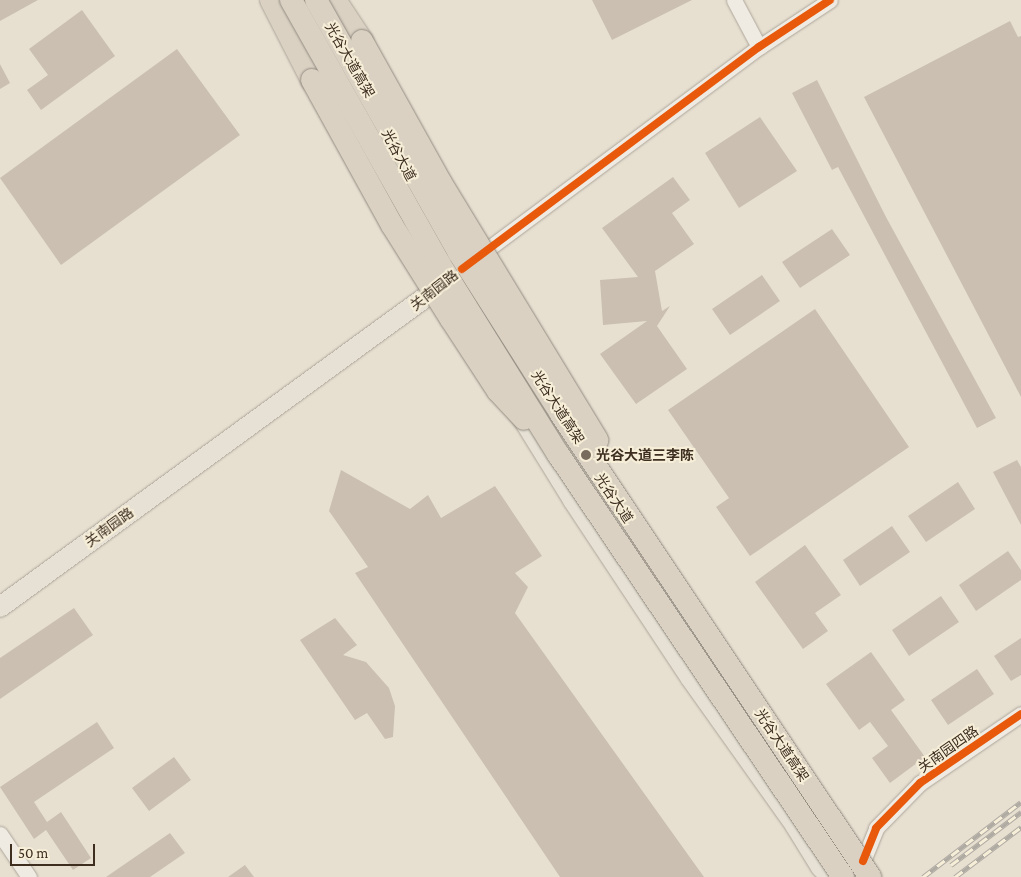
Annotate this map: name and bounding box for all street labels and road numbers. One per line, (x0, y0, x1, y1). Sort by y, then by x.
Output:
street label: 光谷大道高架 (322, 19, 378, 101)
street label: 光谷大道 (378, 126, 420, 184)
street label: 关南园路 (407, 266, 461, 314)
street label: 光谷大道高架 (528, 367, 588, 447)
street label: 光谷大道 (591, 470, 637, 526)
street label: 关南园路 (81, 504, 137, 550)
street label: 光谷大道高架 (752, 705, 812, 785)
street label: 关南园四路 (915, 722, 981, 776)

